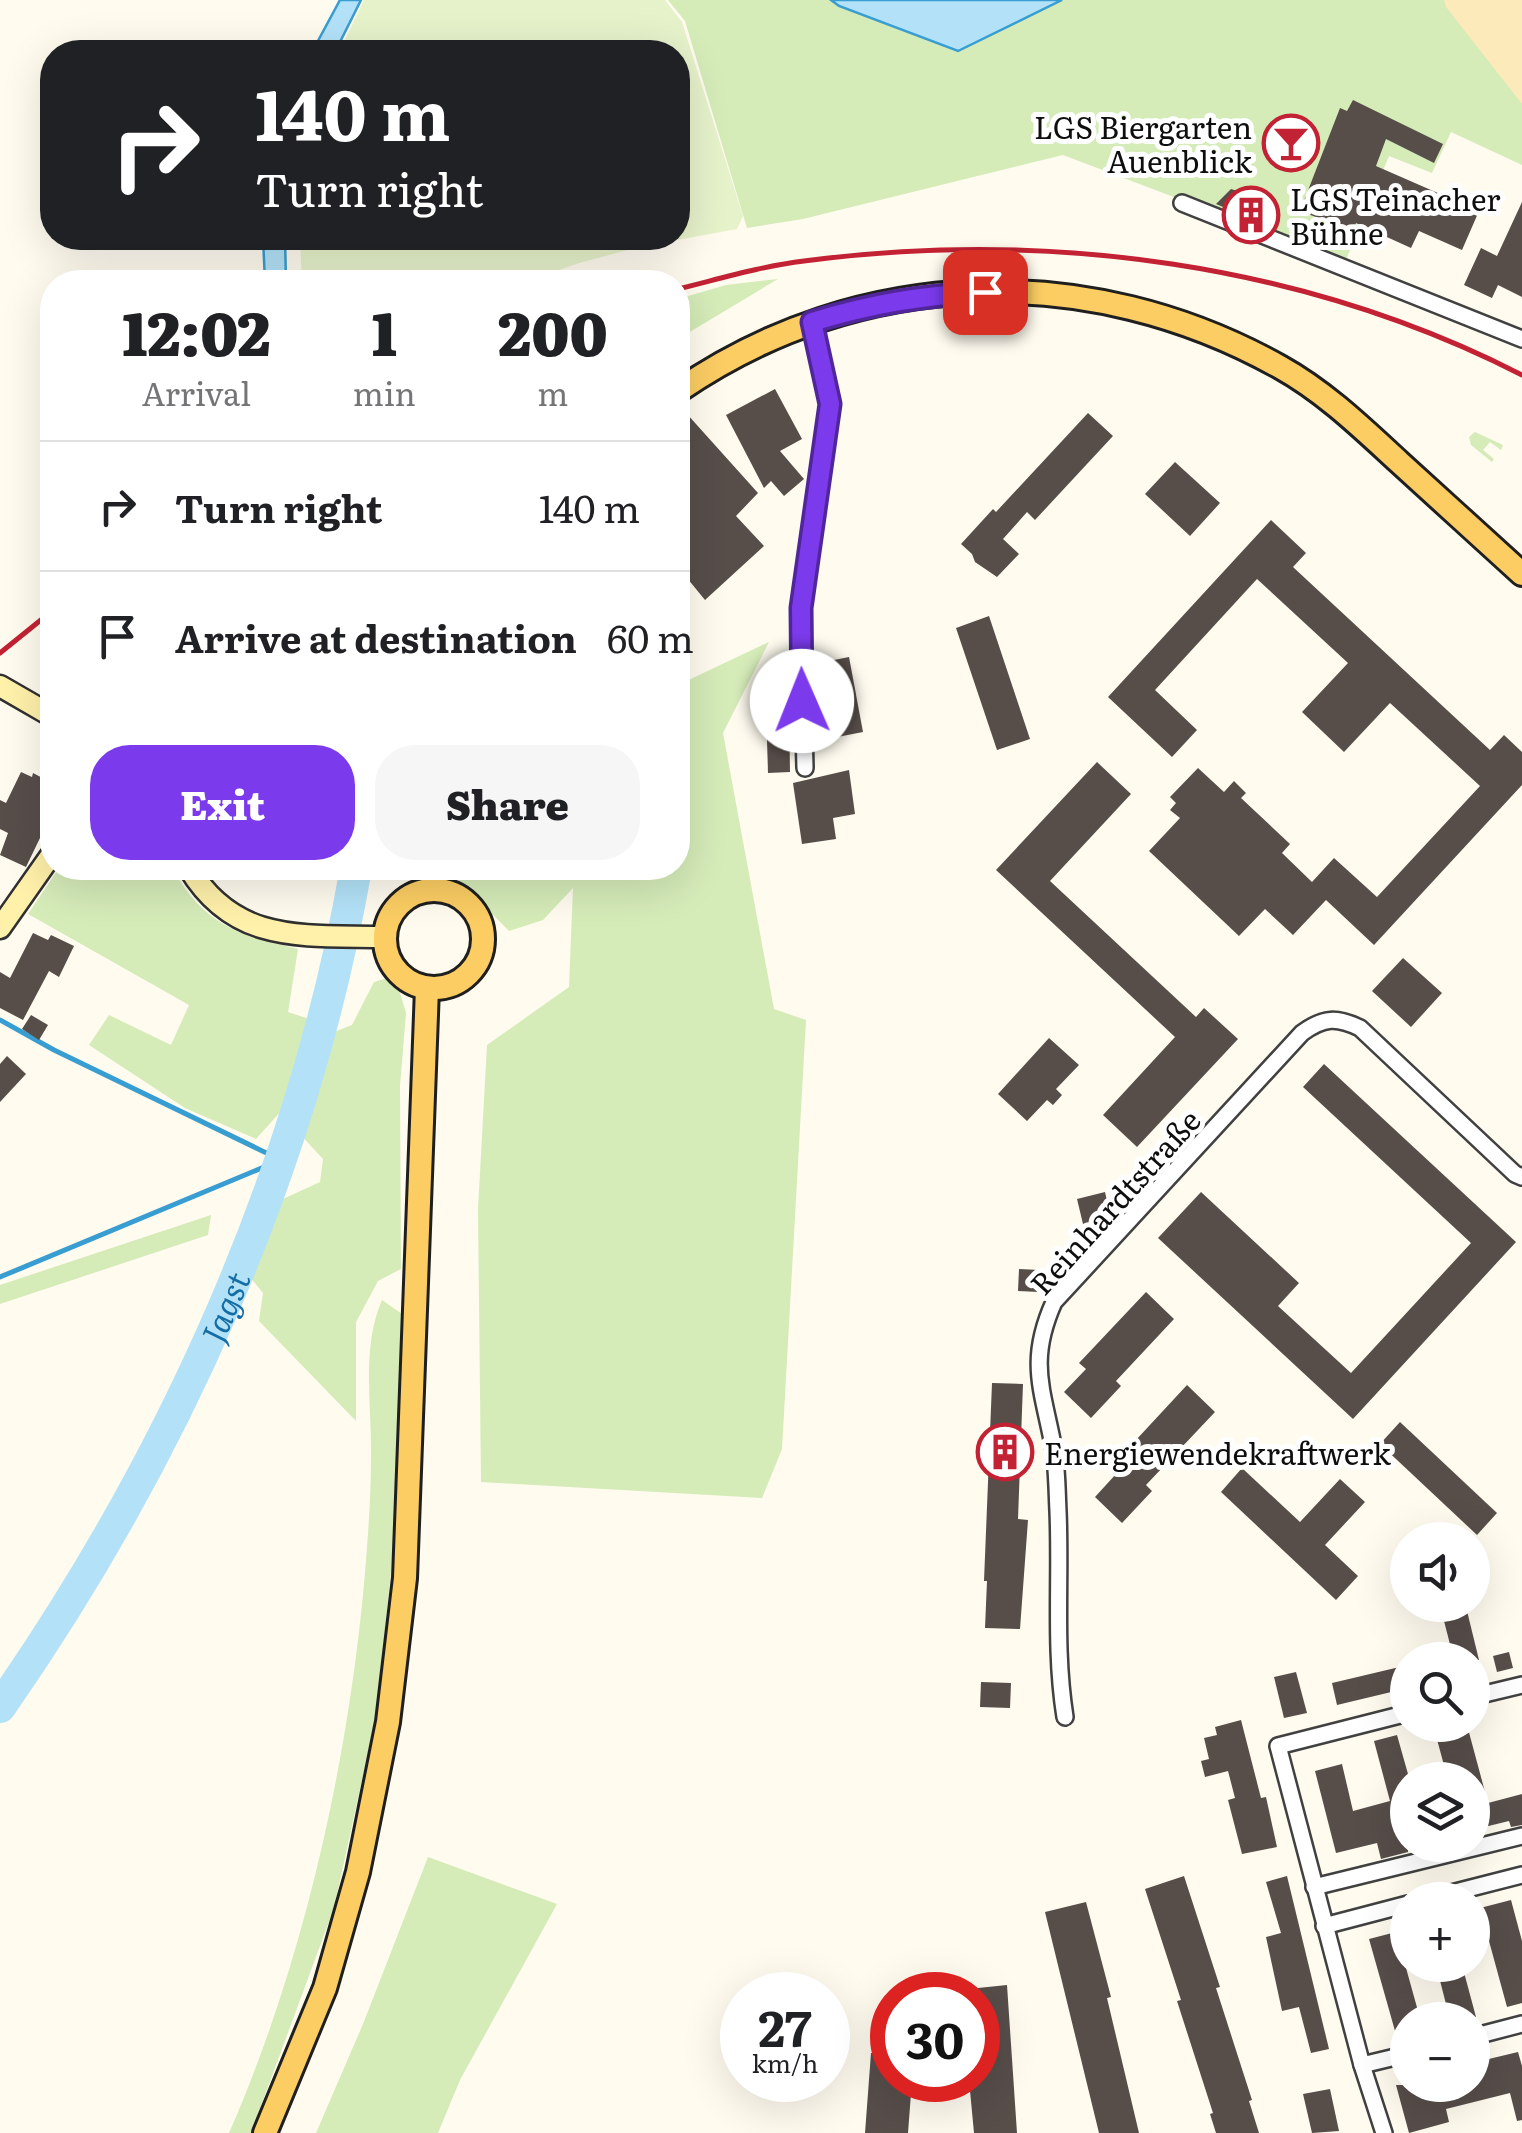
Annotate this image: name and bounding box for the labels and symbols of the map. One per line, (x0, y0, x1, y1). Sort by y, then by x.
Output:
place label: LGS Biergarten Auenblick (1034, 104, 1253, 182)
bar icon: LGS Biergarten Auenblick (1261, 113, 1321, 173)
place label: LGS Teinacher Bühne (1290, 176, 1500, 254)
building icon: LGS Teinacher Bühne (1221, 185, 1281, 245)
pin (943, 250, 1028, 335)
position arrow (750, 649, 854, 753)
street label: Reinhardtstraße (1019, 1098, 1209, 1304)
water label: Jagst (188, 1263, 260, 1349)
building icon: Energiewendekraftwerk (975, 1422, 1035, 1482)
place label: Energiewendekraftwerk (1044, 1430, 1392, 1474)
speed limit sign: 30 (870, 1972, 1000, 2102)

